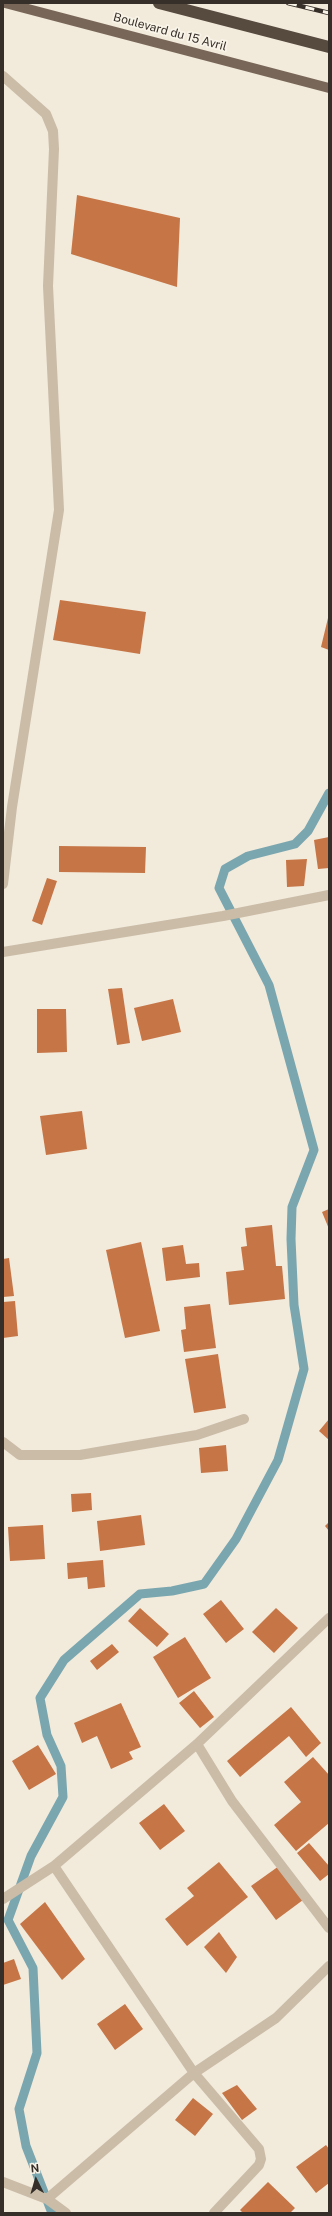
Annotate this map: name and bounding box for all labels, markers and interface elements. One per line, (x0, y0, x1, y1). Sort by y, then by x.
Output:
street label: Boulevard du 15 Avril (112, 10, 228, 54)
north arrow (16, 2160, 56, 2200)
text: N (30, 2162, 40, 2174)

